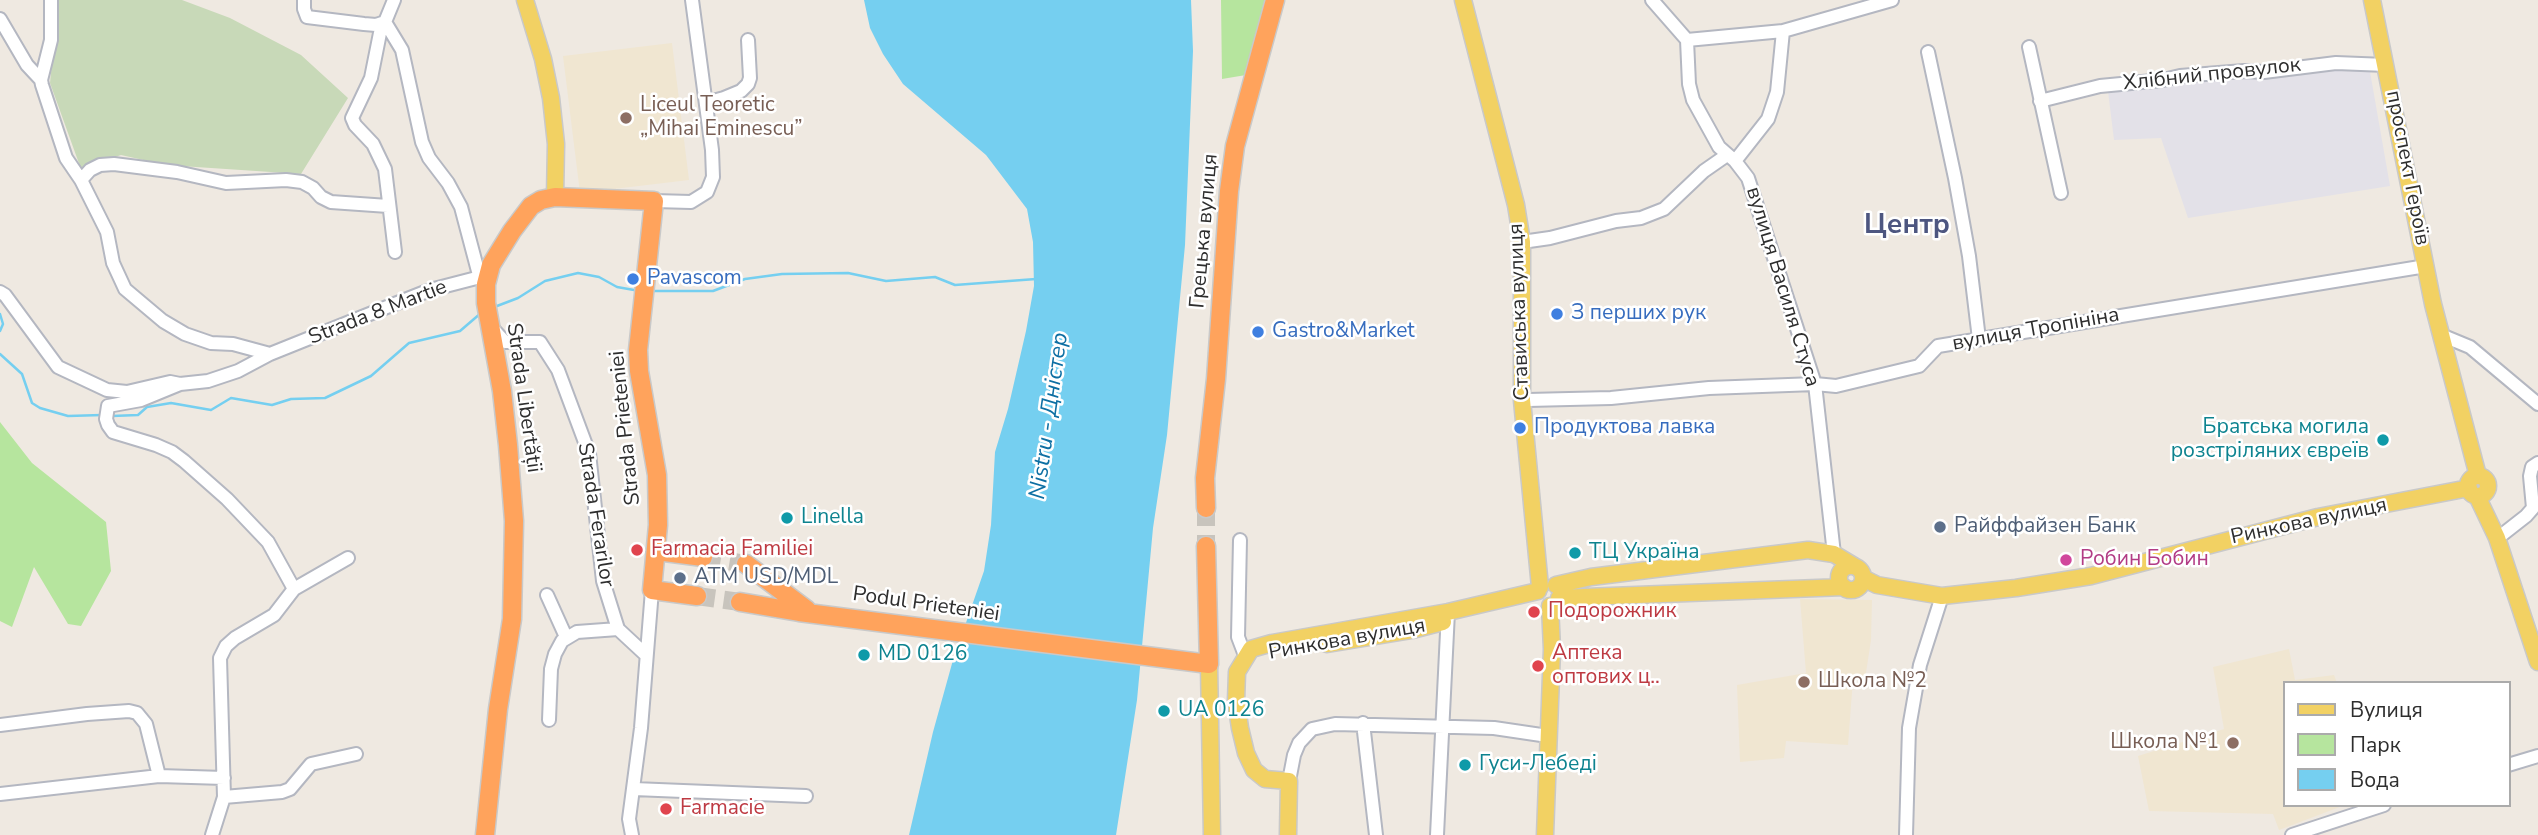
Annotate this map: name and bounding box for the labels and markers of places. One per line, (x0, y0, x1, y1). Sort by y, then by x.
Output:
place label: Liceul Teoretic „Mihai Eminescu” (640, 93, 802, 143)
marker: Liceul Teoretic „Mihai Eminescu” (618, 110, 634, 126)
place label: Pavascom (647, 266, 742, 292)
marker: Pavascom (625, 271, 641, 287)
place label: З перших рук (1571, 301, 1706, 327)
marker: З перших рук (1549, 306, 1565, 322)
place label: Gastro&Market (1272, 319, 1415, 345)
marker: Gastro&Market (1250, 324, 1266, 340)
place label: Продуктова лавка (1534, 415, 1715, 441)
place label: Братська могила розстріляних євреїв (2171, 415, 2369, 465)
marker: Продуктова лавка (1512, 420, 1528, 436)
marker: Братська могила розстріляних євреїв (2375, 432, 2391, 448)
place label: Linella (801, 505, 864, 531)
marker: Linella (779, 510, 795, 526)
place label: Райффайзен Банк (1954, 514, 2136, 540)
marker: Райффайзен Банк (1932, 519, 1948, 535)
place label: Farmacia Familiei (651, 537, 813, 563)
place label: ТЦ Україна (1589, 540, 1700, 566)
marker: Farmacia Familiei (629, 542, 645, 558)
marker: ТЦ Україна (1567, 545, 1583, 561)
place label: Робин Бобин (2080, 547, 2209, 573)
marker: Робин Бобин (2058, 552, 2074, 568)
place label: ATM USD/MDL (694, 565, 838, 591)
marker: ATM USD/MDL (672, 570, 688, 586)
place label: Подорожник (1548, 599, 1677, 625)
marker: Подорожник (1526, 604, 1542, 620)
place label: Аптека оптових ц.. (1552, 641, 1660, 691)
place label: MD 0126 (878, 642, 967, 668)
marker: MD 0126 (856, 647, 872, 663)
marker: Аптека оптових ц.. (1530, 658, 1546, 674)
place label: Школа №2 (1818, 669, 1927, 695)
marker: Школа №2 (1796, 674, 1812, 690)
place label: UA 0126 (1178, 698, 1264, 724)
marker: UA 0126 (1156, 703, 1172, 719)
place label: Школа №1 (2110, 730, 2219, 756)
marker: Школа №1 (2225, 735, 2241, 751)
place label: Гуси-Лебеді (1479, 752, 1597, 778)
marker: Гуси-Лебеді (1457, 757, 1473, 773)
place label: Farmacie (680, 796, 765, 822)
marker: Farmacie (658, 801, 674, 817)

